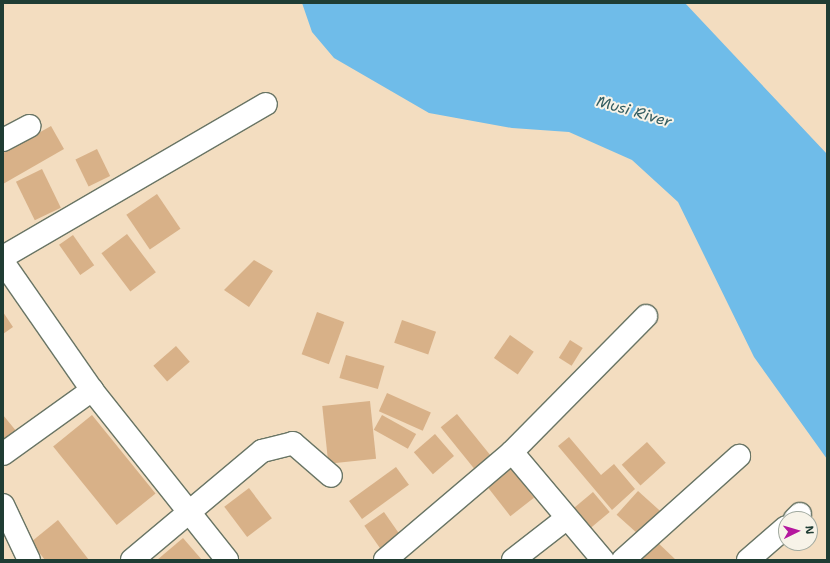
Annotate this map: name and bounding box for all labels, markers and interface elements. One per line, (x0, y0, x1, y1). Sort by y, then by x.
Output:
water label: Musi River (594, 93, 674, 131)
north arrow (778, 511, 818, 551)
text: N (802, 525, 817, 535)

